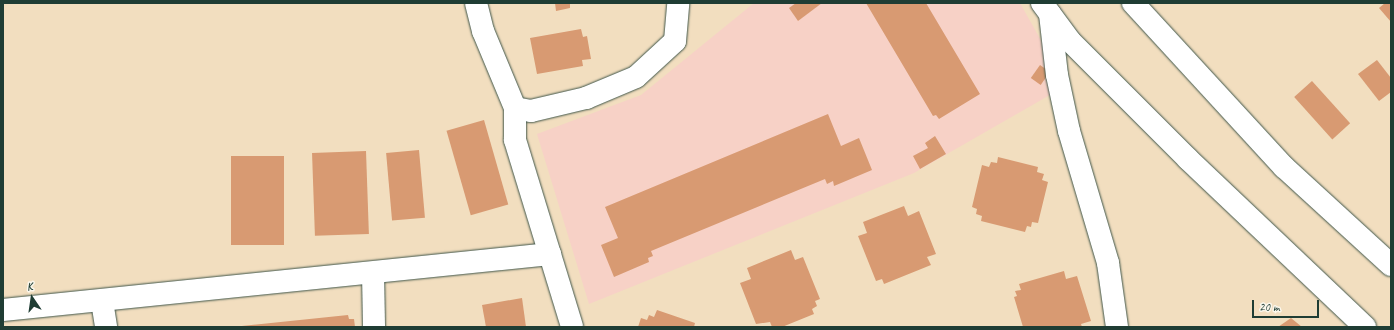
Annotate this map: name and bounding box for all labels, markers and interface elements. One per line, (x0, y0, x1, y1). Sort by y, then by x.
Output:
north arrow (12, 278, 52, 318)
text: K (25, 279, 34, 294)
scale bar (1254, 292, 1321, 318)
text: 20 m (1259, 299, 1279, 315)

